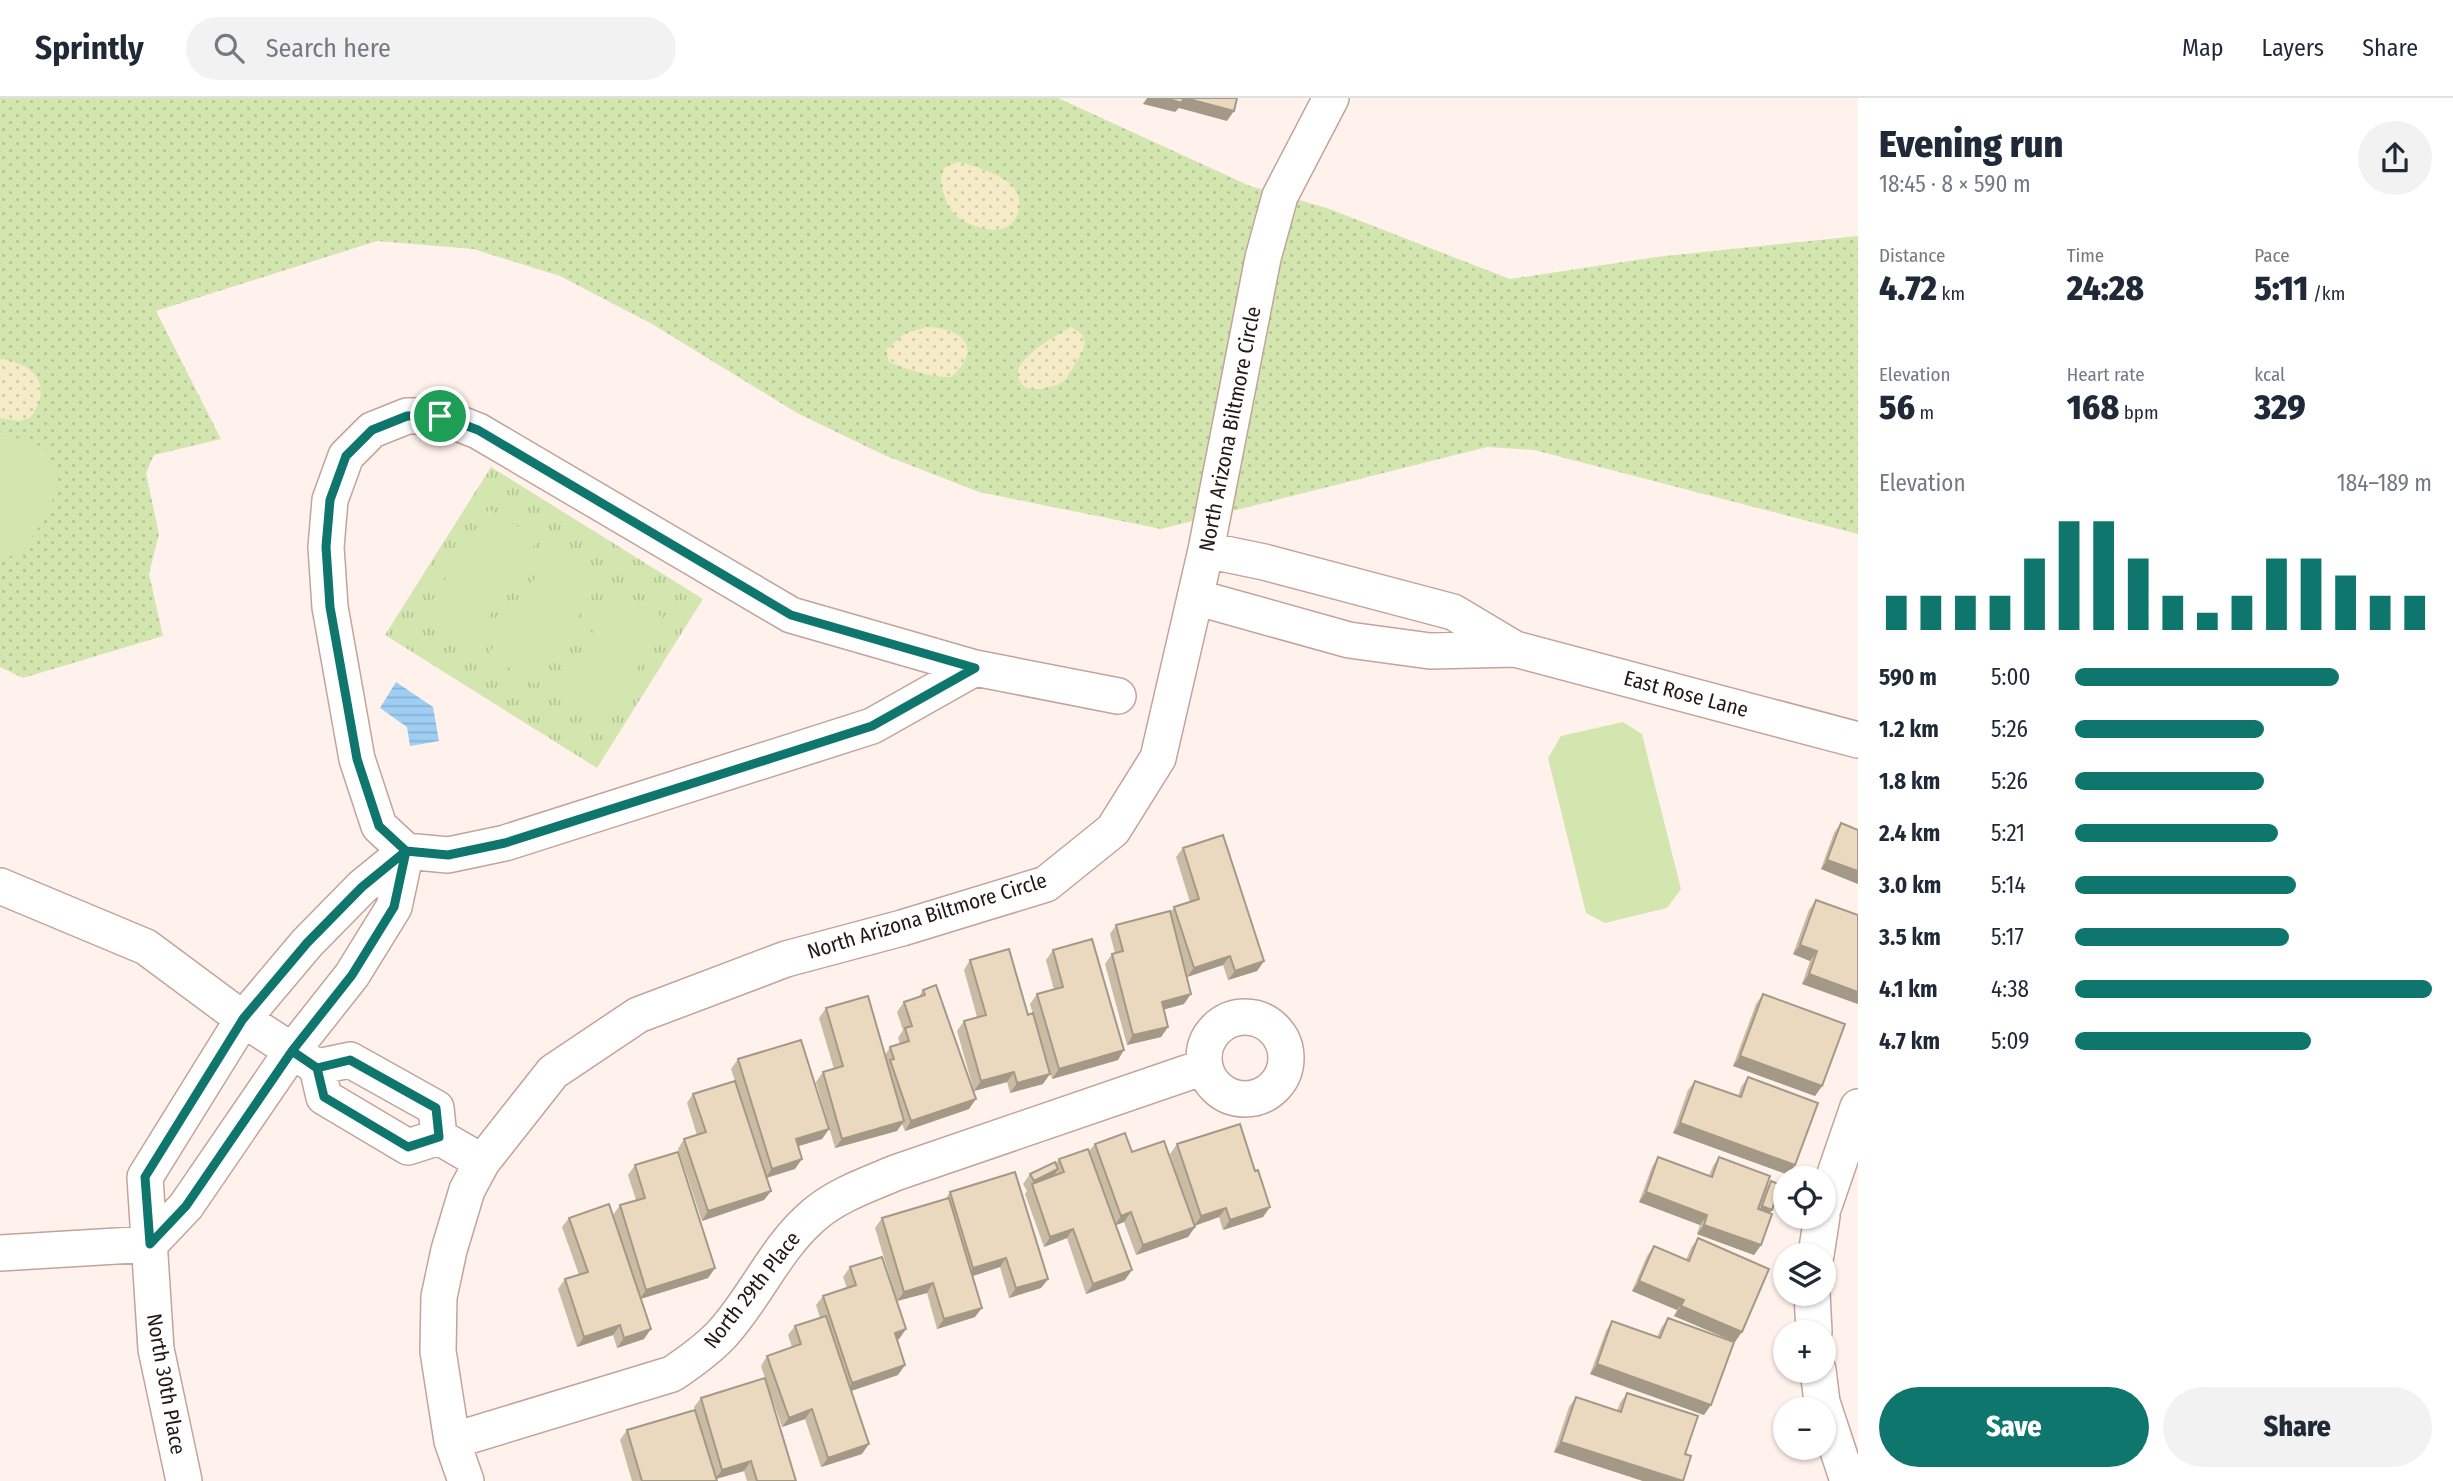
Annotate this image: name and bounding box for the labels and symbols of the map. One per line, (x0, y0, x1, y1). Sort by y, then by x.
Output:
street label: North Arizona Biltmore Circle (1193, 304, 1267, 554)
pin (410, 386, 470, 446)
street label: East Rose Lane (1621, 665, 1751, 723)
street label: North Arizona Biltmore Circle (804, 867, 1050, 965)
street label: North 29th Place (698, 1226, 806, 1354)
street label: North 30th Place (141, 1311, 191, 1457)

